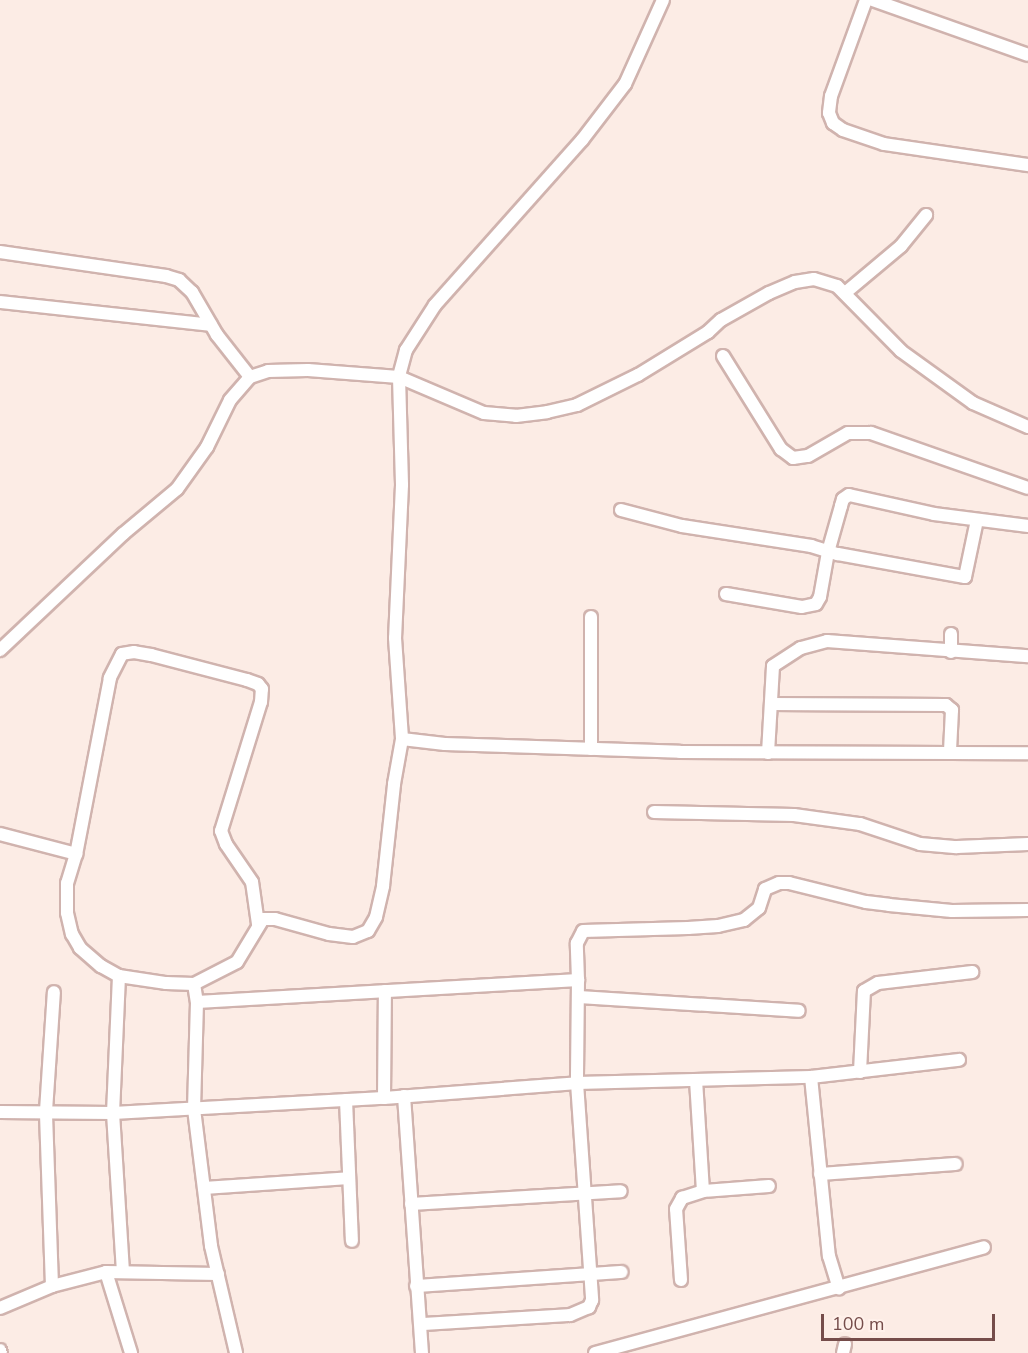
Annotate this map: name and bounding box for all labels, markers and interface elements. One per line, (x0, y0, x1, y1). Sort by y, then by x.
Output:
scale bar (824, 1302, 998, 1340)
text: 100 m (832, 1312, 884, 1336)

